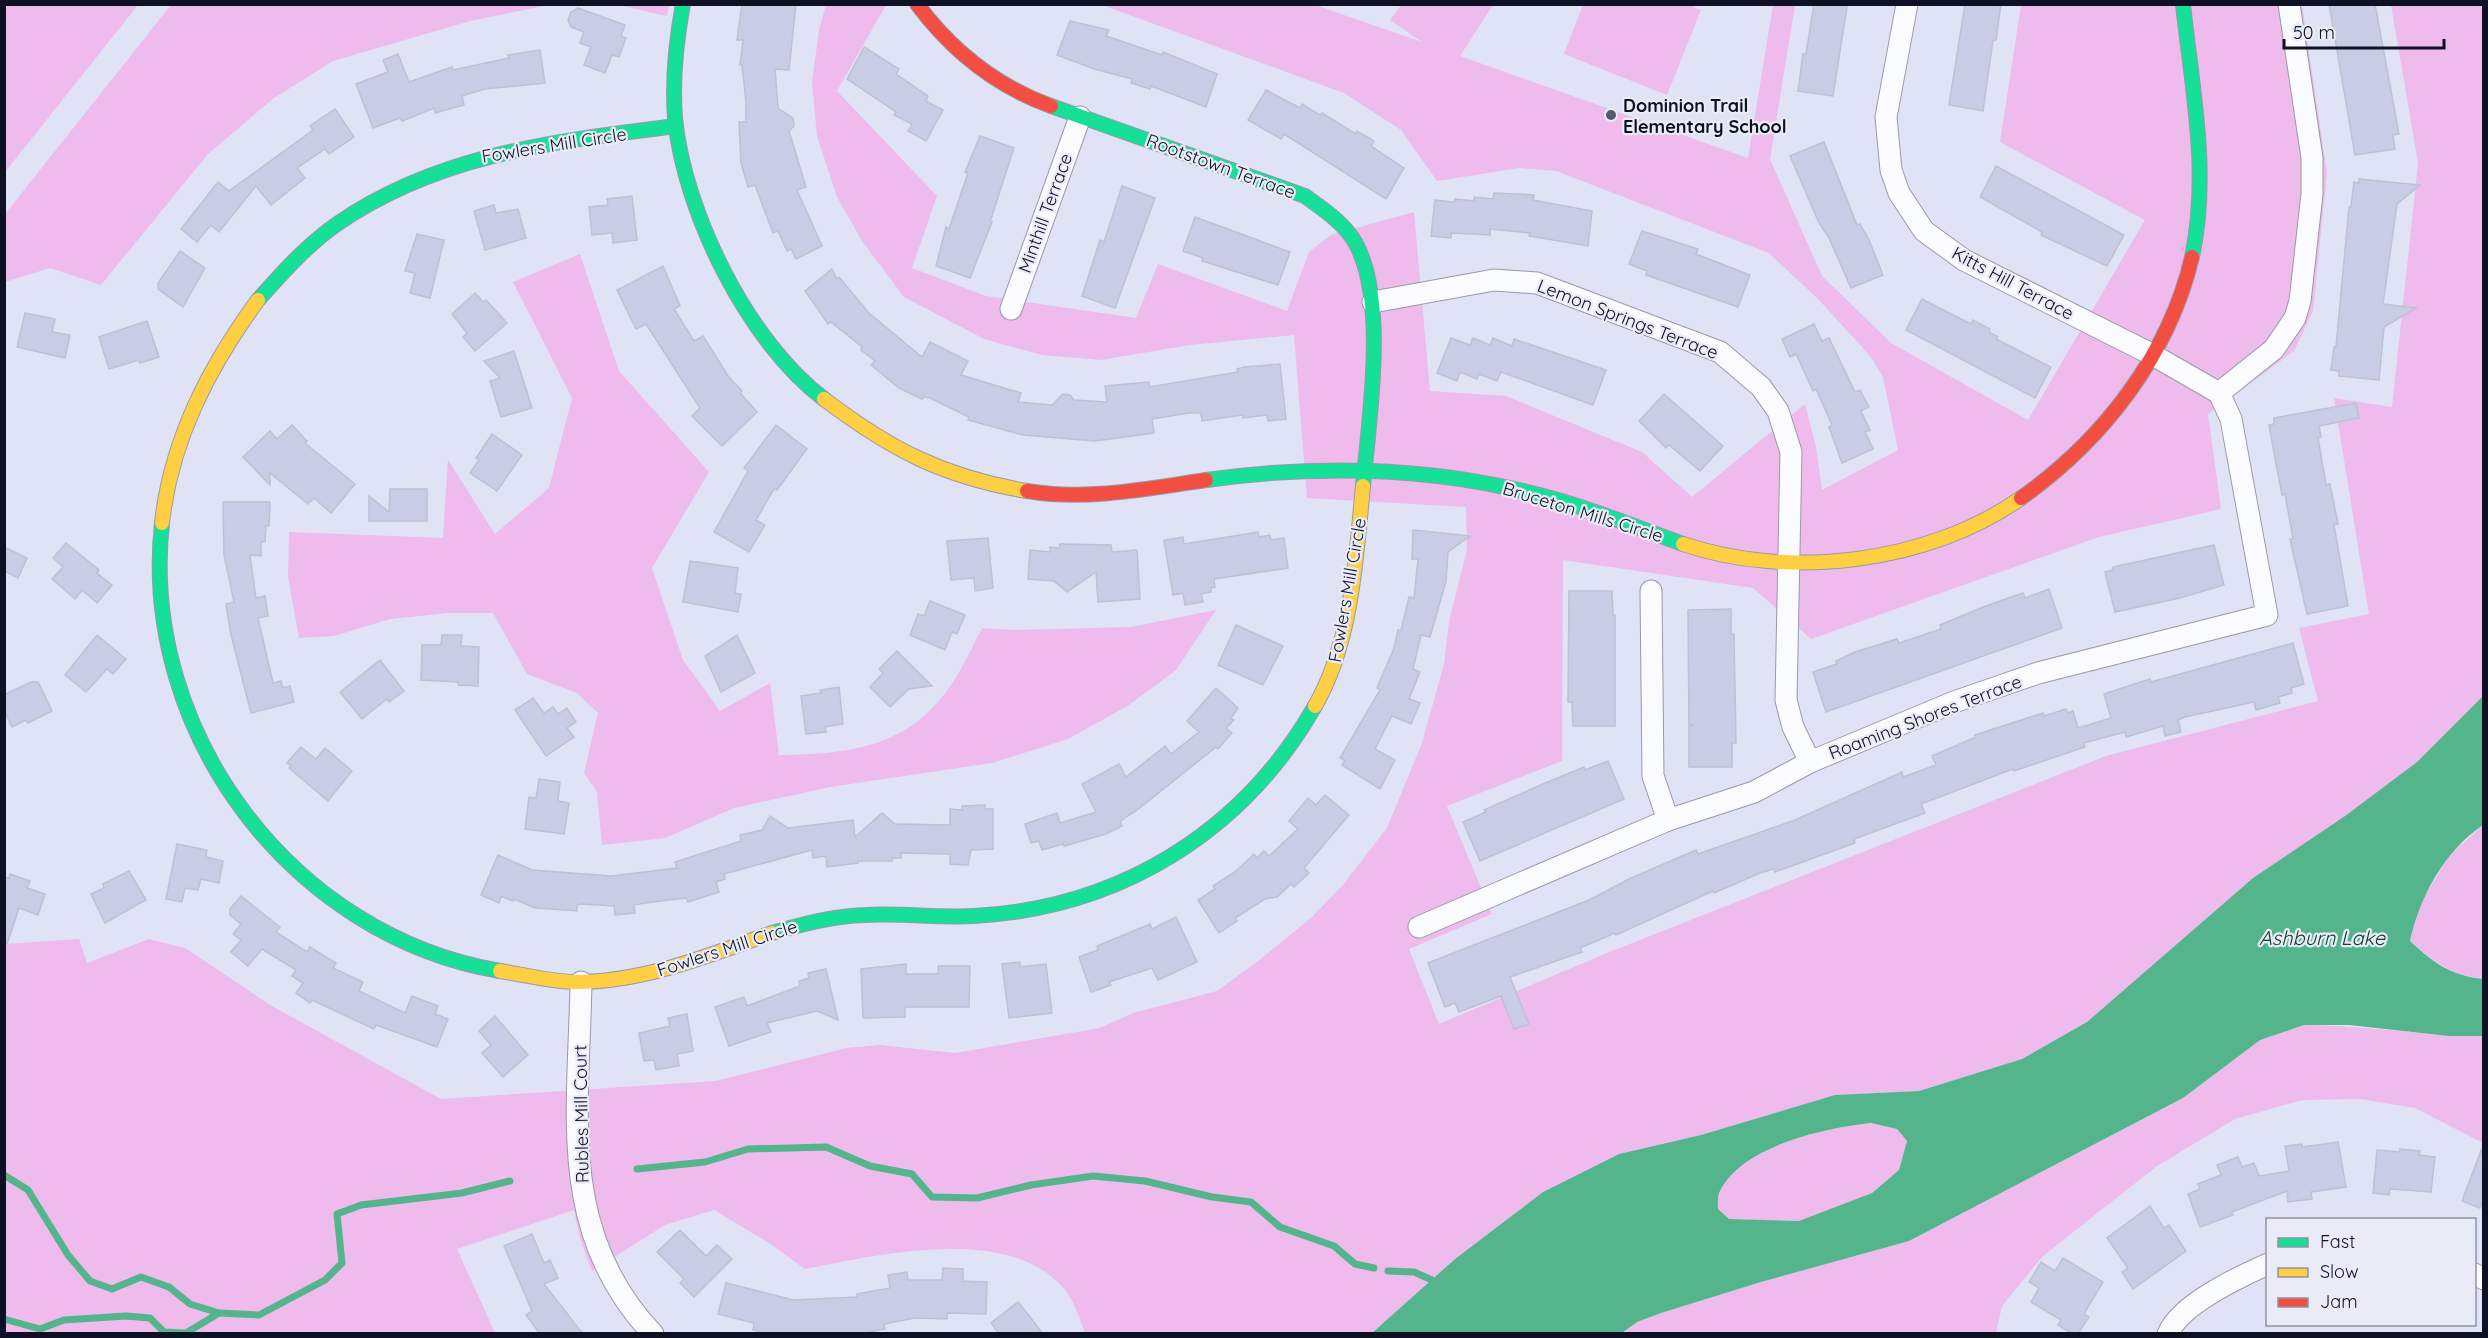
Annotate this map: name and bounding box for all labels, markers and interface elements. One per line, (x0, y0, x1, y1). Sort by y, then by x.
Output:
scale bar (2284, 12, 2444, 50)
text: 50 m (2293, 21, 2335, 44)
place label: Dominion Trail Elementary School (1623, 94, 1787, 138)
marker: Dominion Trail Elementary School (1604, 108, 1618, 122)
street label: Fowlers Mill Circle (480, 122, 628, 168)
street label: Rootstown Terrace (1143, 128, 1299, 204)
street label: Minthill Terrace (1013, 150, 1077, 276)
street label: Kitts Hill Terrace (1948, 241, 2078, 325)
street label: Lemon Springs Terrace (1534, 274, 1722, 364)
street label: Bruceton Mills Circle (1500, 477, 1666, 547)
street label: Fowlers Mill Circle (1323, 516, 1371, 664)
street label: Roaming Shores Terrace (1825, 670, 2025, 764)
street label: Fowlers Mill Circle (654, 914, 800, 982)
water label: Ashburn Lake (2259, 925, 2386, 950)
street label: Rubles Mill Court (568, 1045, 594, 1183)
legend (2266, 1218, 2476, 1326)
text: Fast (2320, 1230, 2355, 1253)
text: Slow (2320, 1260, 2358, 1283)
text: Jam (2320, 1290, 2358, 1313)

